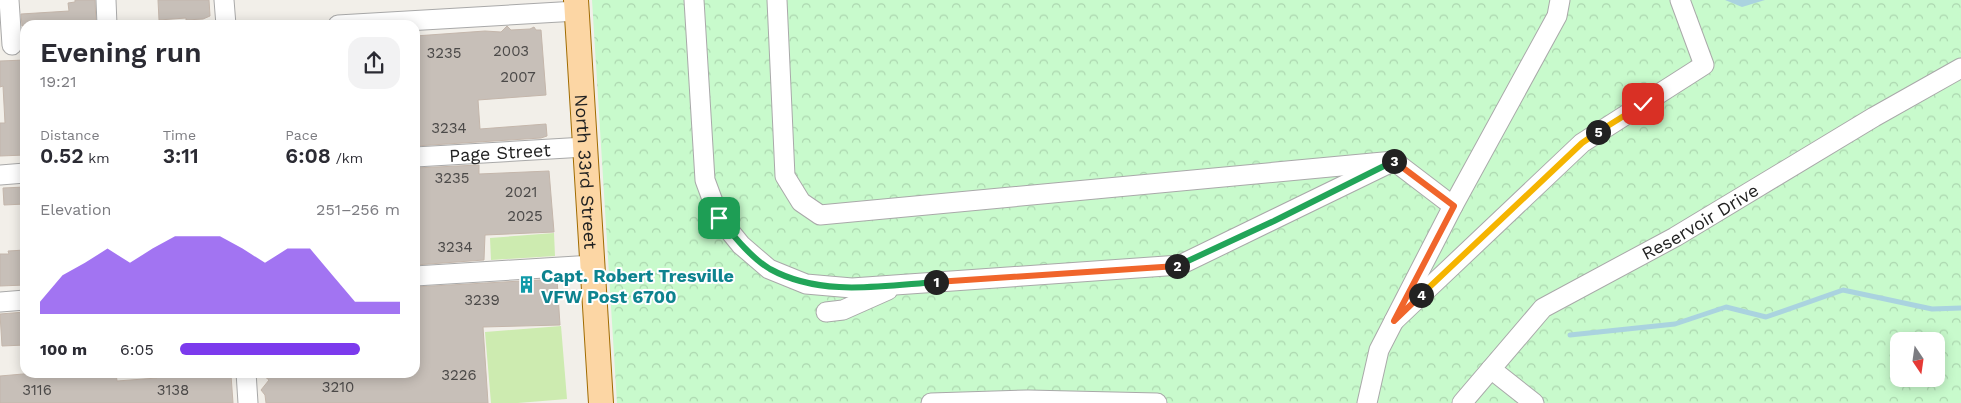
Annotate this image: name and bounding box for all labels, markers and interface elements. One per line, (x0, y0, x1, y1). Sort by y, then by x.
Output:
text: Evening run (40, 36, 201, 69)
button: share (348, 37, 400, 89)
house number: 2003 (493, 42, 529, 60)
house number: 3235 (427, 44, 461, 62)
house number: 2007 (500, 68, 536, 86)
text: 19:21 (40, 72, 76, 91)
pin (1622, 83, 1664, 125)
icon: check (1629, 90, 1657, 118)
street label: North 33rd Street (571, 94, 602, 250)
house number: 3234 (431, 119, 467, 137)
pin: 5 (1586, 120, 1610, 144)
text: 5 (1594, 124, 1603, 140)
text: Distance (40, 127, 100, 143)
text: Time (163, 127, 196, 143)
text: Pace (285, 127, 318, 143)
street label: Page Street (449, 139, 552, 165)
text: 0.52 (40, 143, 84, 168)
text: 3:11 (163, 143, 199, 168)
text: 6:08 (285, 143, 331, 168)
pin: 3 (1382, 148, 1406, 174)
text: km (84, 150, 110, 166)
text: /km (331, 150, 363, 166)
text: 3 (1390, 153, 1399, 169)
house number: 3235 (435, 169, 469, 187)
street label: Reservoir Drive (1638, 179, 1762, 264)
house number: 2021 (505, 183, 537, 201)
pin (698, 197, 740, 239)
text: Elevation (40, 200, 111, 219)
text: 251–256 m (316, 200, 400, 219)
icon: arrive (705, 204, 733, 232)
house number: 2025 (507, 207, 543, 225)
house number: 3234 (437, 238, 473, 256)
pin: 2 (1164, 254, 1190, 278)
text: 2 (1173, 258, 1182, 274)
place label: Capt. Robert Tresville VFW Post 6700 (541, 265, 734, 307)
pin: 1 (924, 270, 948, 294)
text: 1 (933, 274, 940, 290)
building icon: Capt. Robert Tresville VFW Post 6700 (517, 275, 537, 295)
pin: 4 (1408, 282, 1434, 308)
text: 4 (1417, 287, 1426, 303)
house number: 3239 (464, 291, 500, 309)
north arrow (1890, 332, 1945, 388)
map controls (1890, 332, 1945, 387)
text: 100 m (40, 340, 87, 359)
text: 6:05 (120, 340, 154, 359)
house number: 3226 (441, 366, 477, 384)
house number: 3210 (322, 378, 354, 396)
house number: 3116 (22, 381, 52, 399)
house number: 3138 (157, 381, 189, 399)

